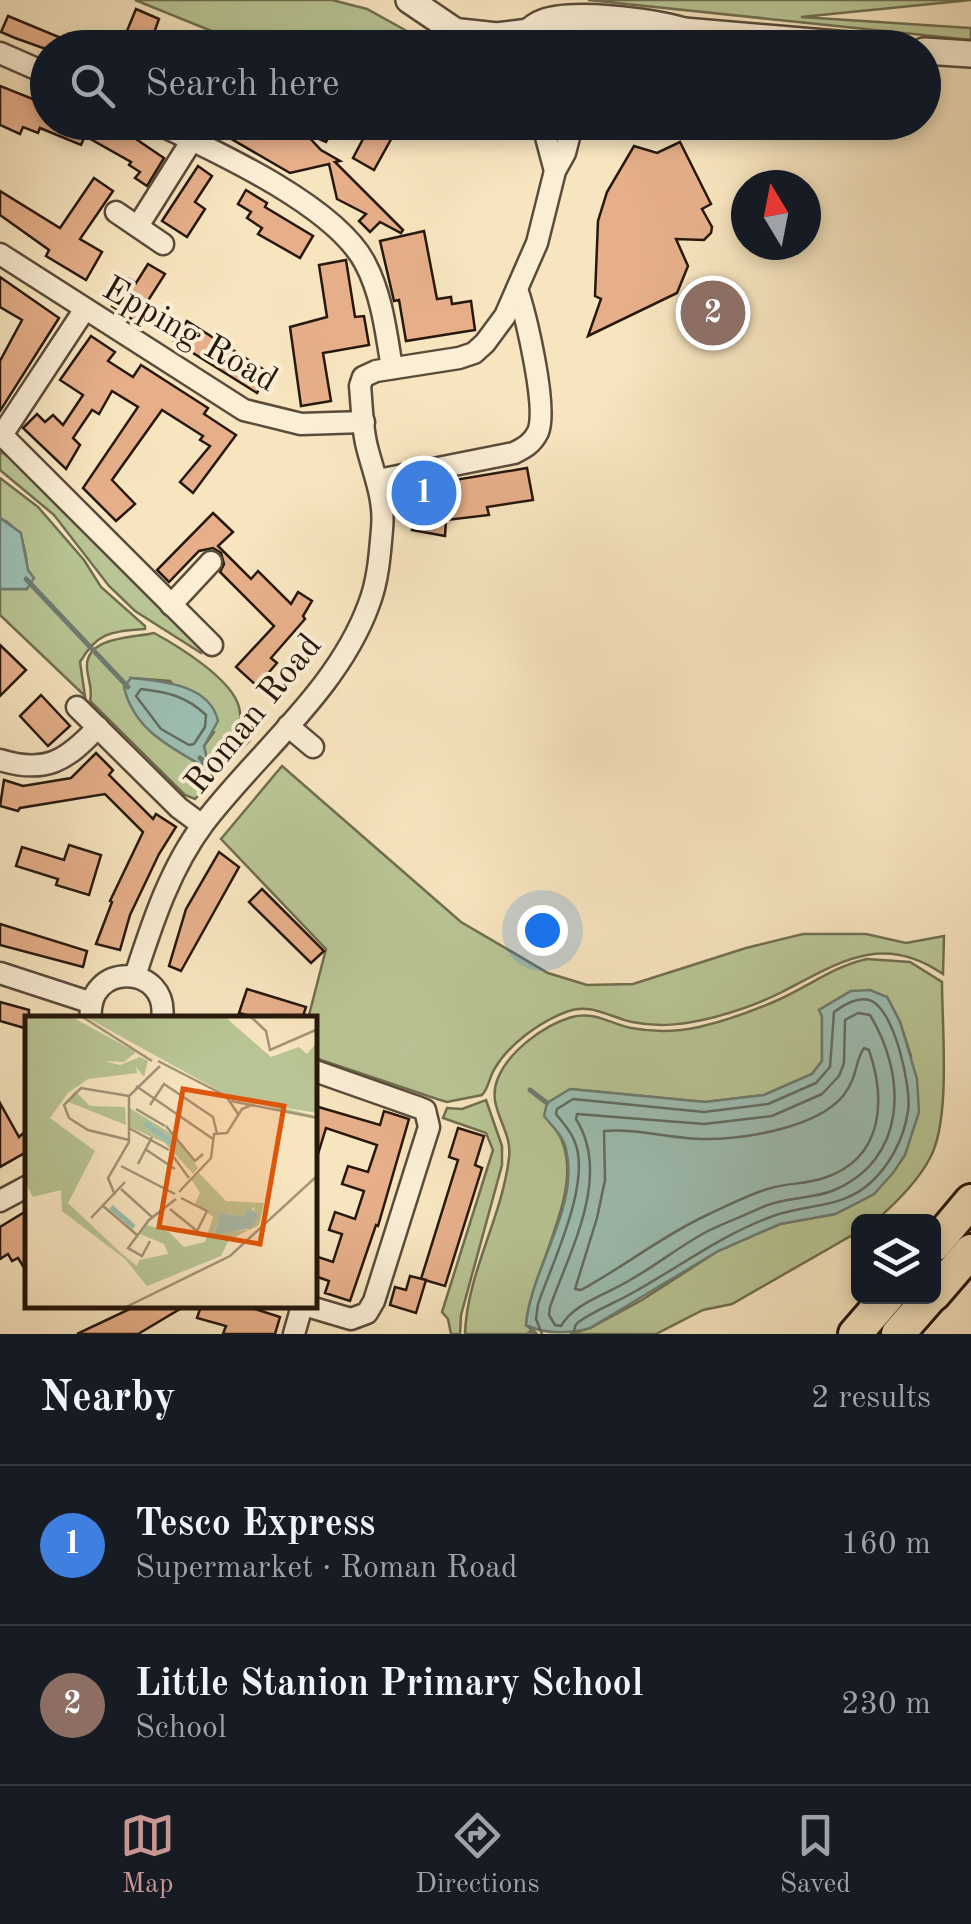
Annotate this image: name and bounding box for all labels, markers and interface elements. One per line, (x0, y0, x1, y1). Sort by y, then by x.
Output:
search box (30, 30, 941, 140)
icon: search (65, 58, 120, 113)
text: Search here (145, 66, 340, 104)
north arrow (731, 170, 821, 260)
street label: Epping Road (96, 271, 283, 399)
pin: 2 (680, 276, 746, 350)
pin: 1 (392, 456, 456, 530)
street label: Roman Road (179, 628, 329, 801)
your location (517, 905, 568, 956)
inset map (25, 1016, 318, 1309)
map controls (851, 1214, 941, 1304)
button: layers (851, 1214, 941, 1304)
text: Nearby (40, 1378, 176, 1420)
text: 2 results (811, 1383, 931, 1415)
text: Tesco Express (135, 1506, 375, 1544)
text: 1 (63, 1529, 82, 1561)
text: 160 m (841, 1529, 931, 1561)
text: Supermarket · Roman Road (135, 1553, 518, 1585)
text: Little Stanion Primary School (135, 1666, 643, 1704)
text: 2 (63, 1689, 82, 1721)
text: 230 m (841, 1689, 931, 1721)
text: School (135, 1713, 227, 1745)
tab: Map (120, 1808, 175, 1903)
tab: Directions (415, 1808, 540, 1903)
tab: Saved (780, 1808, 851, 1903)

